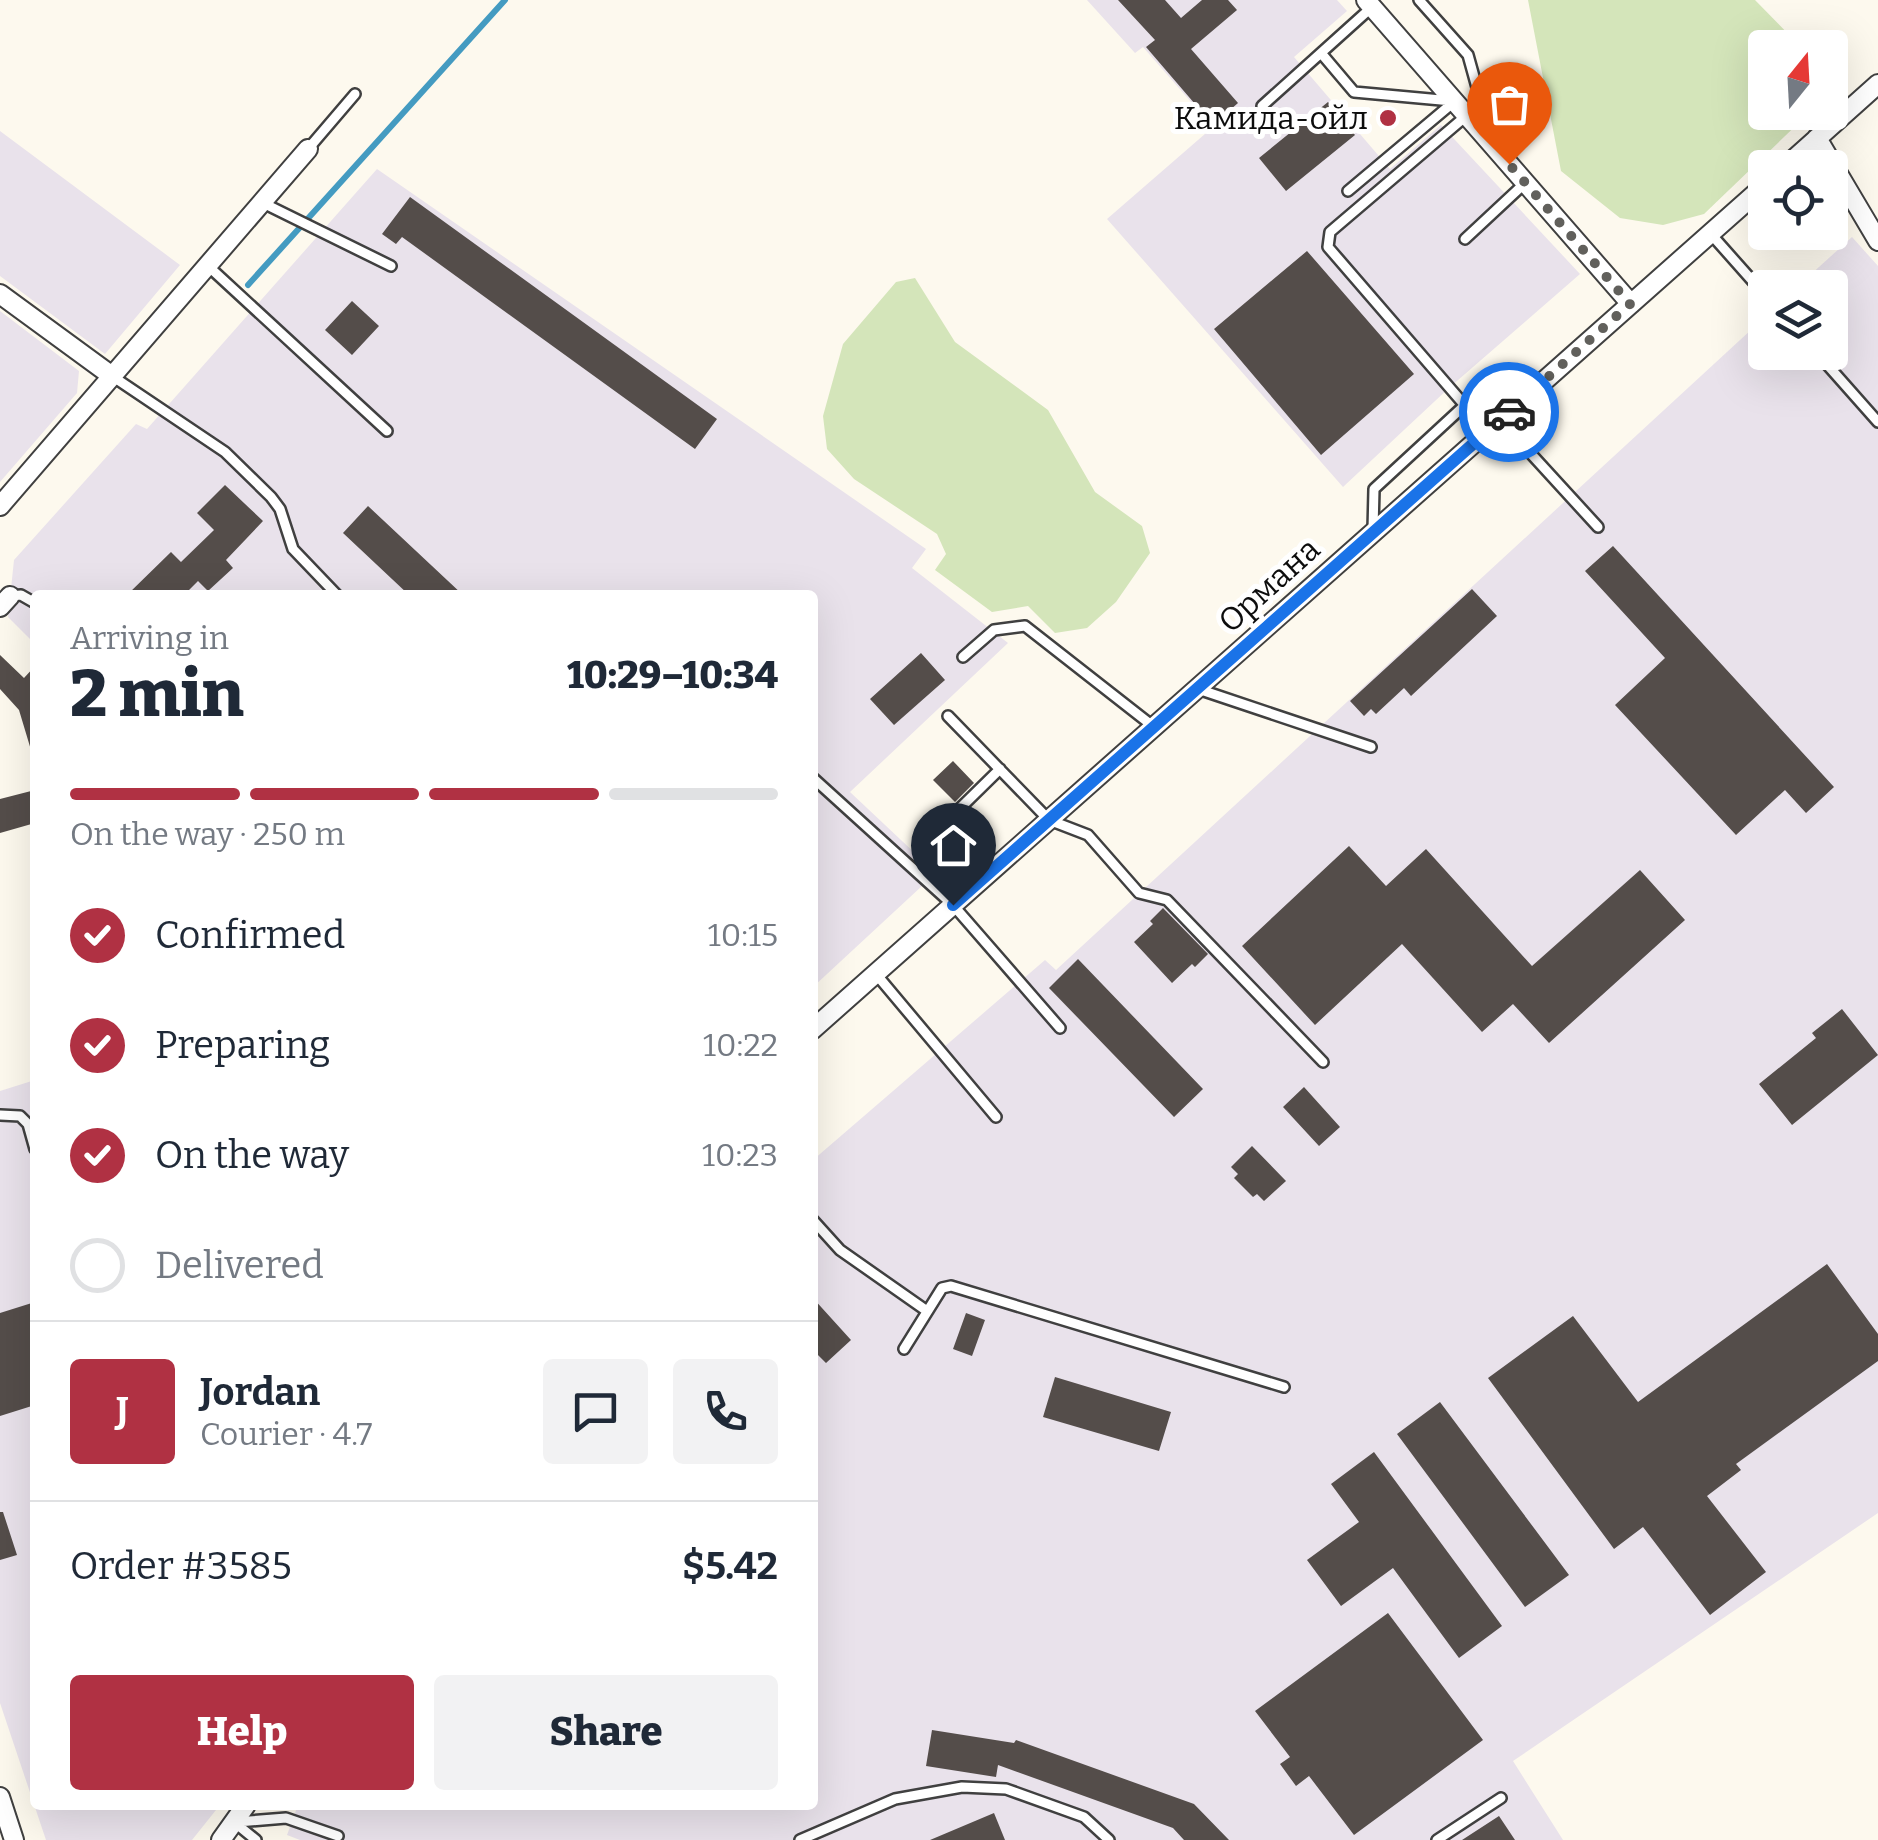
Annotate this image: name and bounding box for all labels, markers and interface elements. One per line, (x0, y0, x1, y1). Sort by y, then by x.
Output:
north arrow (1748, 30, 1848, 130)
map controls (1748, 30, 1848, 370)
pin (1467, 62, 1552, 165)
icon: bag (1482, 77, 1537, 132)
place label: Камида-ойл (1174, 99, 1368, 137)
marker: Камида-ойл (1377, 107, 1399, 129)
button: locate (1748, 150, 1848, 250)
button: layers (1748, 270, 1848, 370)
courier (1459, 362, 1559, 462)
icon: car (1482, 385, 1537, 440)
street label: Ормана (1211, 530, 1327, 640)
text: Arriving in (70, 619, 229, 657)
text: 10:29–10:34 (567, 652, 778, 698)
text: 2 min (70, 655, 244, 733)
pin (911, 803, 996, 906)
text: On the way · 250 m (70, 815, 345, 853)
icon: home (926, 818, 981, 873)
icon: check (70, 908, 125, 963)
text: Confirmed (155, 912, 345, 958)
text: 10:15 (708, 916, 778, 954)
icon: check (70, 1018, 125, 1073)
text: Preparing (155, 1022, 330, 1068)
text: 10:22 (703, 1026, 778, 1064)
icon: check (70, 1128, 125, 1183)
text: On the way (155, 1132, 349, 1178)
text: 10:23 (702, 1136, 778, 1174)
text: Delivered (155, 1242, 324, 1288)
button: chat (543, 1359, 648, 1464)
button: phone (673, 1359, 778, 1464)
text: Jordan (200, 1369, 320, 1415)
text: J (116, 1388, 129, 1434)
text: Courier · 4.7 (200, 1415, 372, 1453)
text: Order #3585 (70, 1543, 292, 1589)
text: $5.42 (682, 1543, 778, 1589)
button: Help (70, 1675, 414, 1790)
button: Share (434, 1675, 778, 1790)

